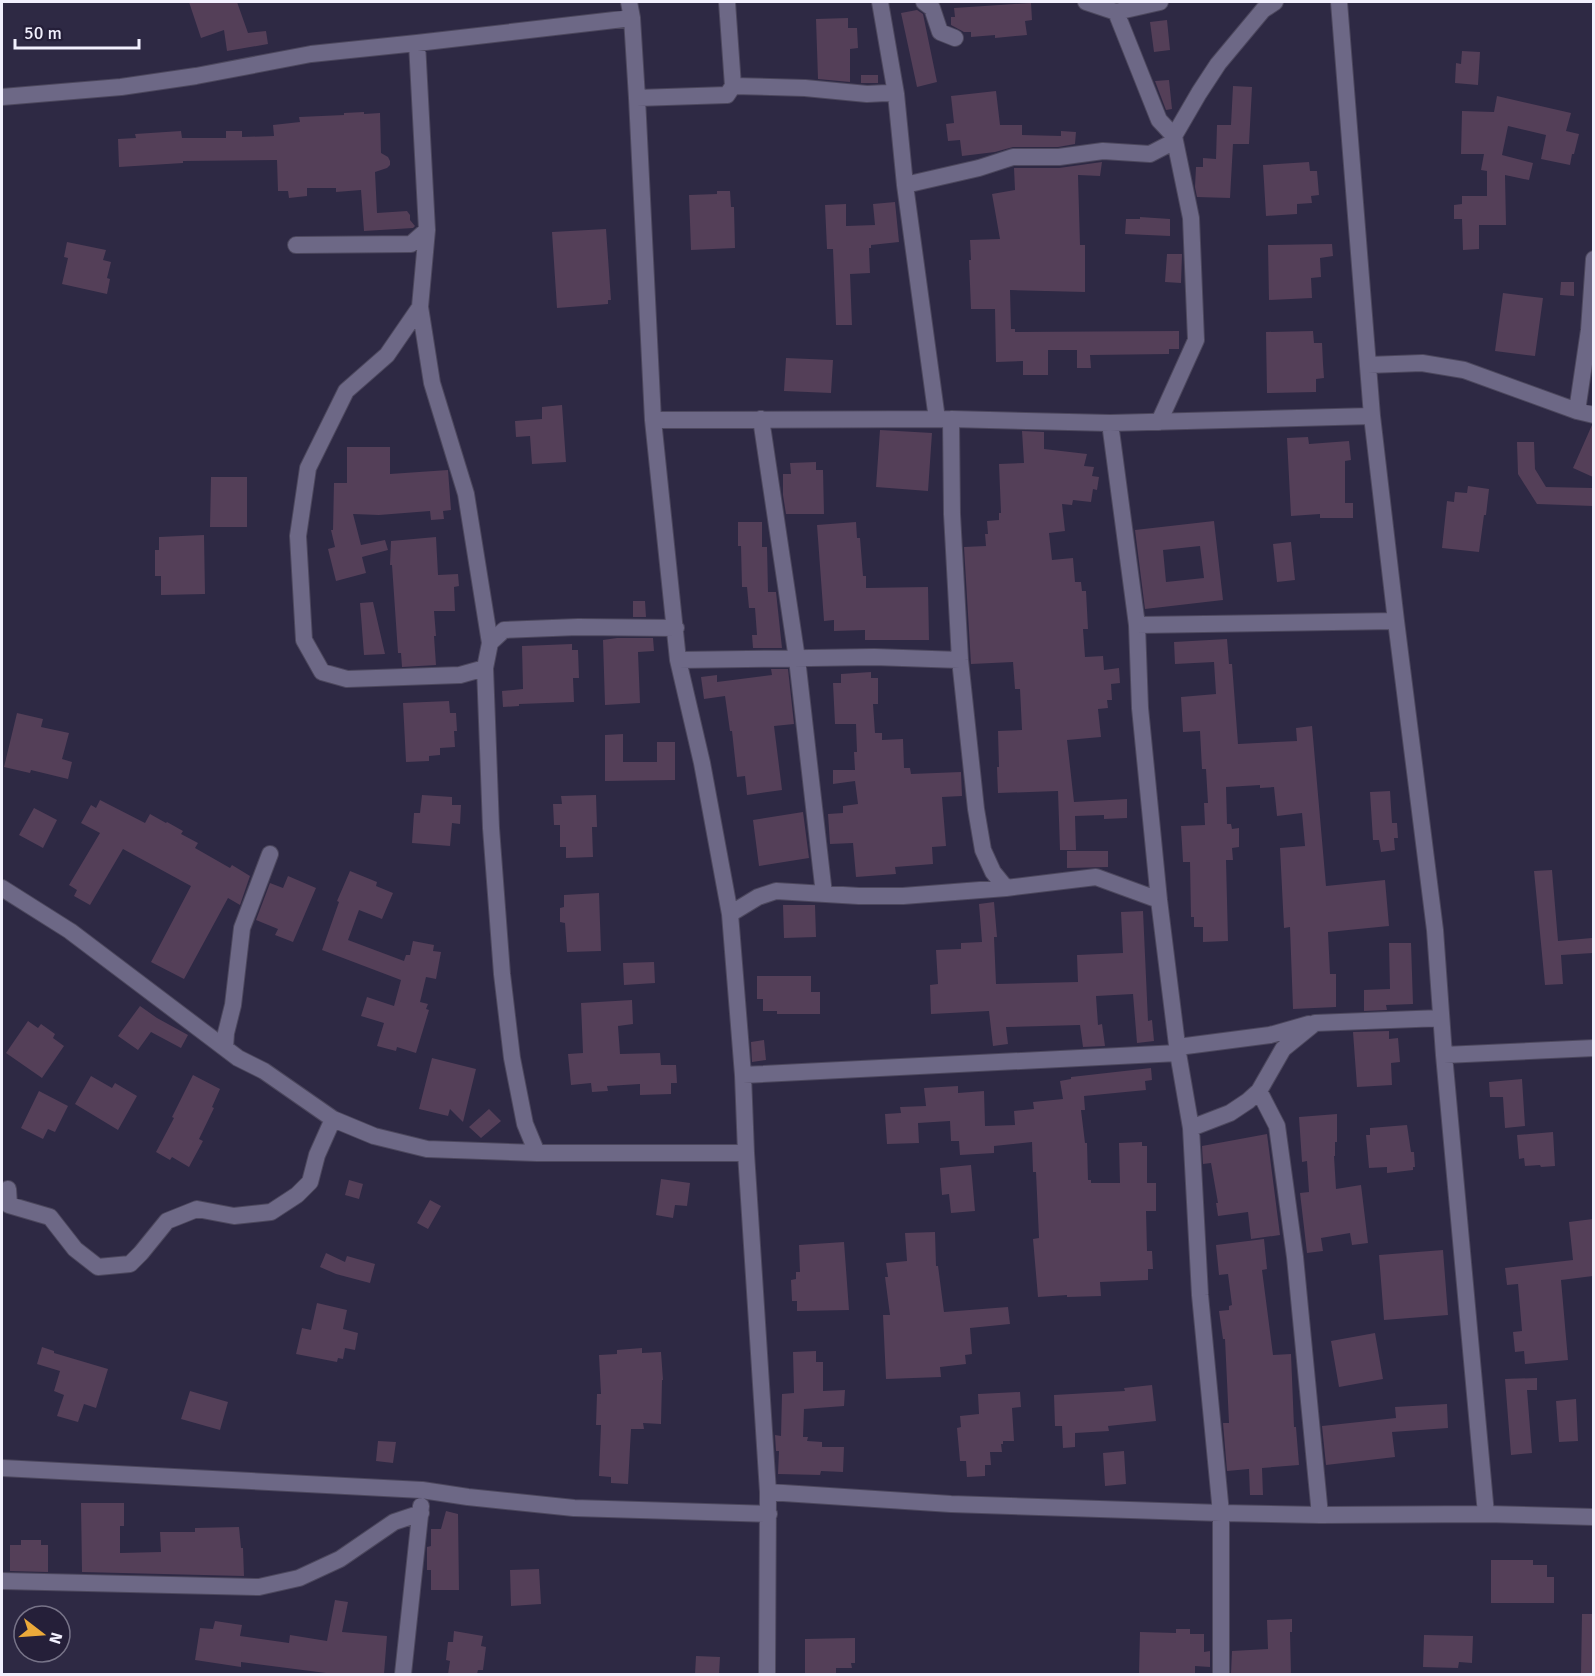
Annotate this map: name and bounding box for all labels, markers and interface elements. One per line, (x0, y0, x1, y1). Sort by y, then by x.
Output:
scale bar (15, 12, 140, 50)
text: 50 m (24, 22, 62, 44)
north arrow (12, 1604, 72, 1664)
text: N (44, 1630, 67, 1646)

